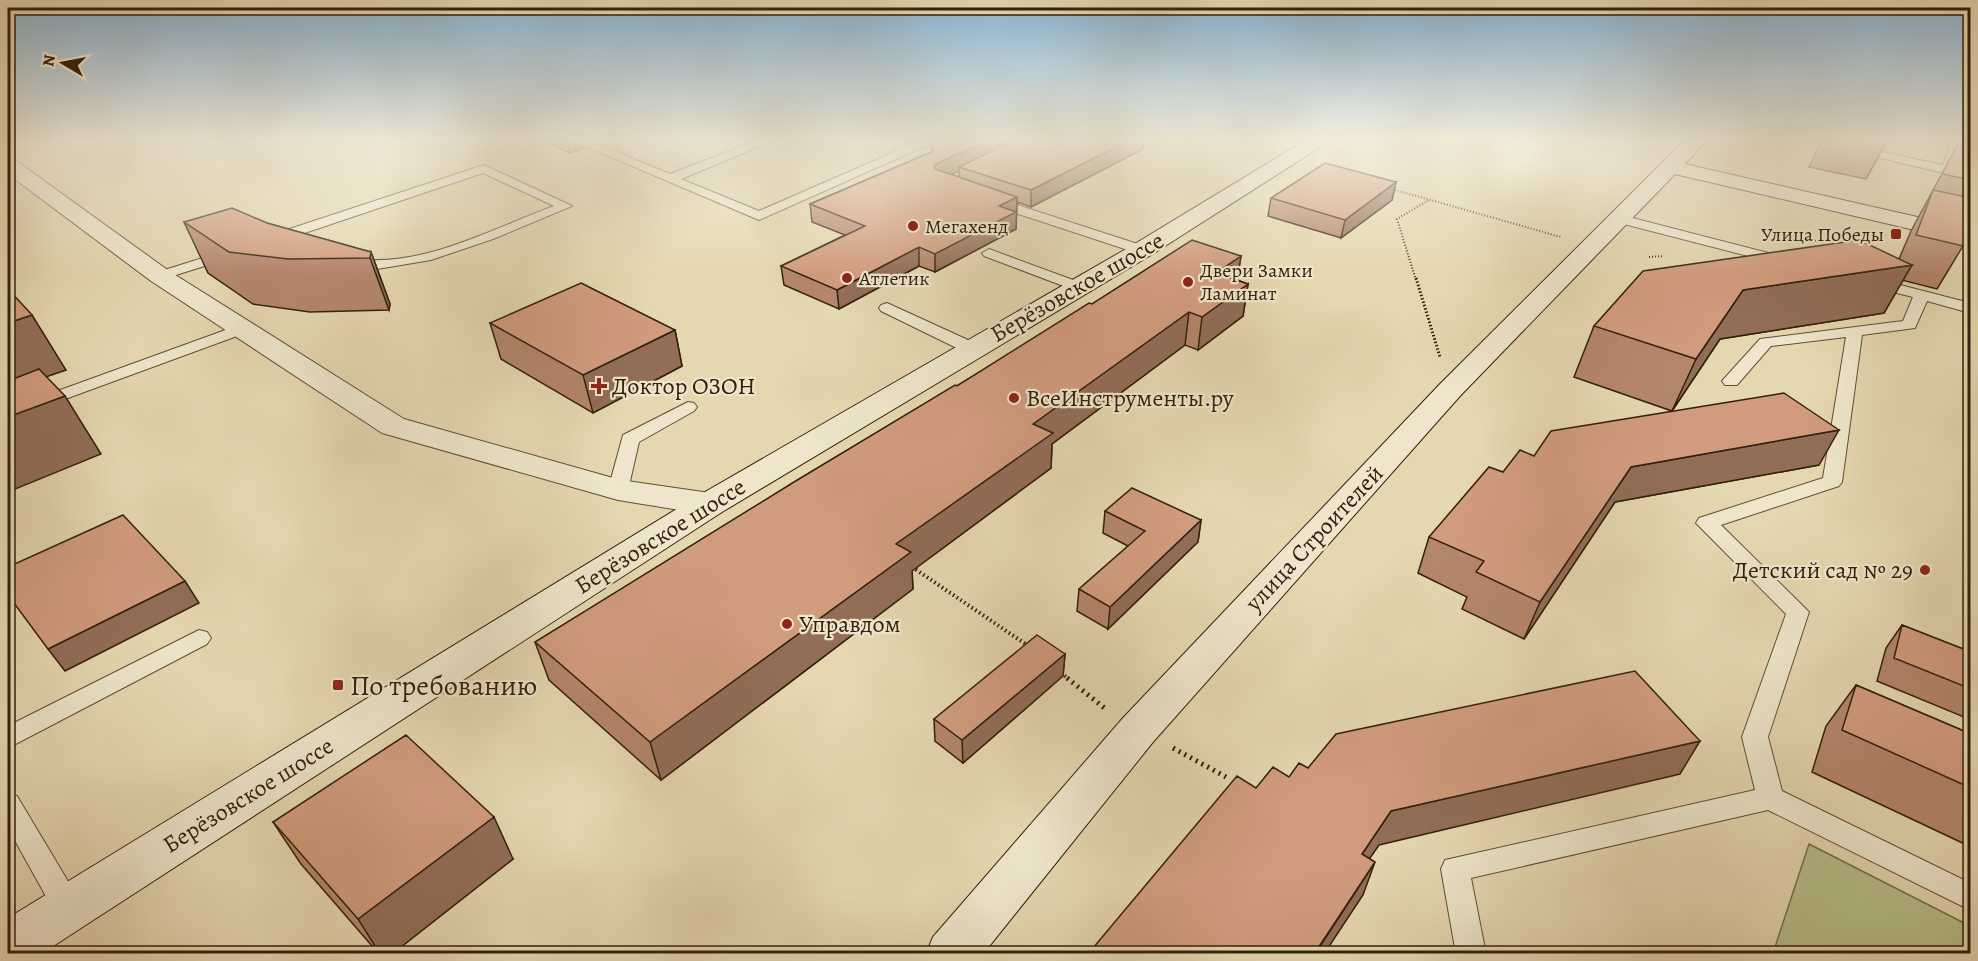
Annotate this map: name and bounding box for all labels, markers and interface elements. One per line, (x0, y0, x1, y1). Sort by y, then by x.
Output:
north arrow (33, 33, 93, 93)
text: N (37, 53, 61, 68)
place label: Мегахенд (925, 213, 1008, 240)
marker: Мегахенд (906, 219, 920, 233)
place label: Улица Победы (1761, 221, 1884, 248)
street label: Берёзовское шоссе (984, 224, 1170, 350)
marker: Улица Победы (1889, 227, 1903, 241)
place label: Двери Замки Ламинат (1200, 257, 1313, 307)
place label: Атлетик (858, 265, 930, 292)
marker: Атлетик (840, 271, 854, 285)
marker: Двери Замки Ламинат (1181, 275, 1195, 289)
place label: Доктор ОЗОН (612, 370, 756, 402)
marker: Доктор ОЗОН (590, 377, 608, 395)
place label: ВсеИнструменты.ру (1026, 382, 1234, 414)
marker: ВсеИнструменты.ру (1007, 391, 1021, 405)
street label: улица Строителей (1237, 458, 1390, 619)
street label: Берёзовское шоссе (569, 471, 751, 601)
place label: Детский сад № 29 (1733, 554, 1913, 586)
marker: Детский сад № 29 (1918, 563, 1932, 577)
place label: Управдом (799, 608, 901, 640)
marker: Управдом (780, 617, 794, 631)
place label: По требованию (350, 667, 537, 705)
marker: По требованию (331, 678, 345, 692)
street label: Берёзовское шоссе (157, 730, 339, 860)

